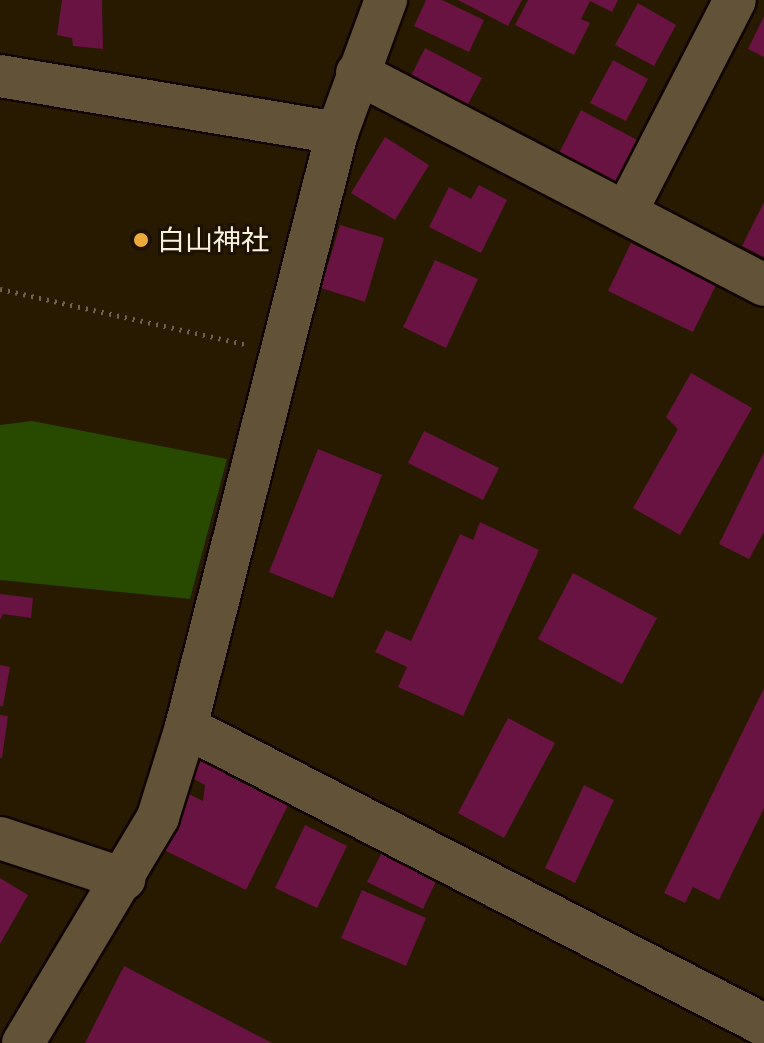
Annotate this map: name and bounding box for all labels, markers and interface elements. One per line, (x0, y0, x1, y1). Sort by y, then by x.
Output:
place label: 白山神社 (157, 223, 269, 257)
marker: 白山神社 (132, 231, 150, 249)

